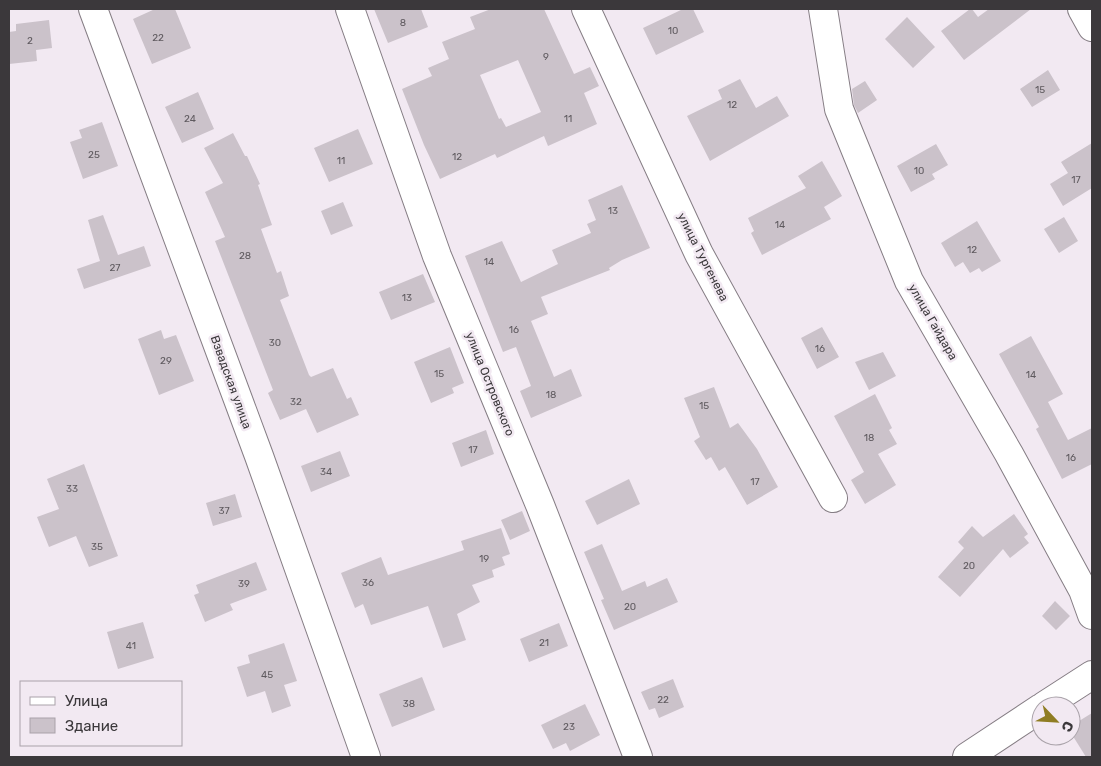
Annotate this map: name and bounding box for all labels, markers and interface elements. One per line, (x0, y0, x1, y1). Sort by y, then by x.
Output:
house number: 8 (400, 17, 406, 29)
house number: 10 (668, 25, 678, 37)
house number: 22 (152, 32, 164, 44)
house number: 2 (27, 35, 33, 47)
house number: 9 (543, 51, 549, 63)
house number: 15 (1035, 84, 1045, 96)
house number: 12 (727, 99, 737, 111)
house number: 24 (184, 113, 196, 125)
house number: 11 (564, 113, 572, 125)
house number: 25 (88, 149, 100, 161)
house number: 12 (452, 151, 462, 163)
house number: 11 (337, 155, 345, 167)
house number: 10 (914, 165, 924, 177)
house number: 17 (1071, 174, 1081, 186)
house number: 13 (608, 205, 618, 217)
street label: улица Тургенева (675, 210, 731, 304)
house number: 14 (775, 219, 785, 231)
house number: 12 (967, 244, 977, 256)
house number: 28 (239, 250, 251, 262)
house number: 14 (484, 256, 494, 268)
house number: 27 (110, 262, 121, 274)
street label: улица Гайдара (906, 282, 960, 362)
house number: 13 (402, 292, 412, 304)
house number: 16 (509, 324, 519, 336)
street label: улица Островского (463, 330, 517, 438)
street label: Взвадская улица (208, 333, 254, 431)
house number: 30 (269, 337, 281, 349)
house number: 16 (815, 343, 825, 355)
house number: 29 (160, 355, 172, 367)
house number: 15 (434, 368, 444, 380)
house number: 14 (1026, 369, 1036, 381)
house number: 18 (546, 389, 556, 401)
house number: 32 (290, 396, 302, 408)
house number: 15 (699, 400, 709, 412)
house number: 18 (864, 432, 874, 444)
house number: 17 (468, 444, 478, 456)
house number: 16 (1066, 452, 1076, 464)
house number: 34 (320, 466, 332, 478)
house number: 17 (750, 476, 760, 488)
house number: 33 (66, 483, 78, 495)
house number: 37 (218, 505, 230, 517)
house number: 35 (91, 541, 103, 553)
house number: 19 (479, 553, 489, 565)
house number: 20 (963, 560, 975, 572)
house number: 36 (362, 577, 374, 589)
house number: 39 (238, 578, 250, 590)
house number: 20 (624, 601, 636, 613)
house number: 21 (539, 637, 549, 649)
house number: 41 (126, 640, 136, 652)
house number: 45 (261, 669, 273, 681)
legend (20, 681, 182, 746)
text: Улица (65, 692, 108, 710)
house number: 22 (657, 694, 669, 706)
north arrow (1031, 696, 1081, 746)
house number: 38 (403, 698, 415, 710)
text: Здание (65, 717, 118, 735)
text: С (1057, 718, 1077, 734)
house number: 23 (563, 721, 575, 733)

